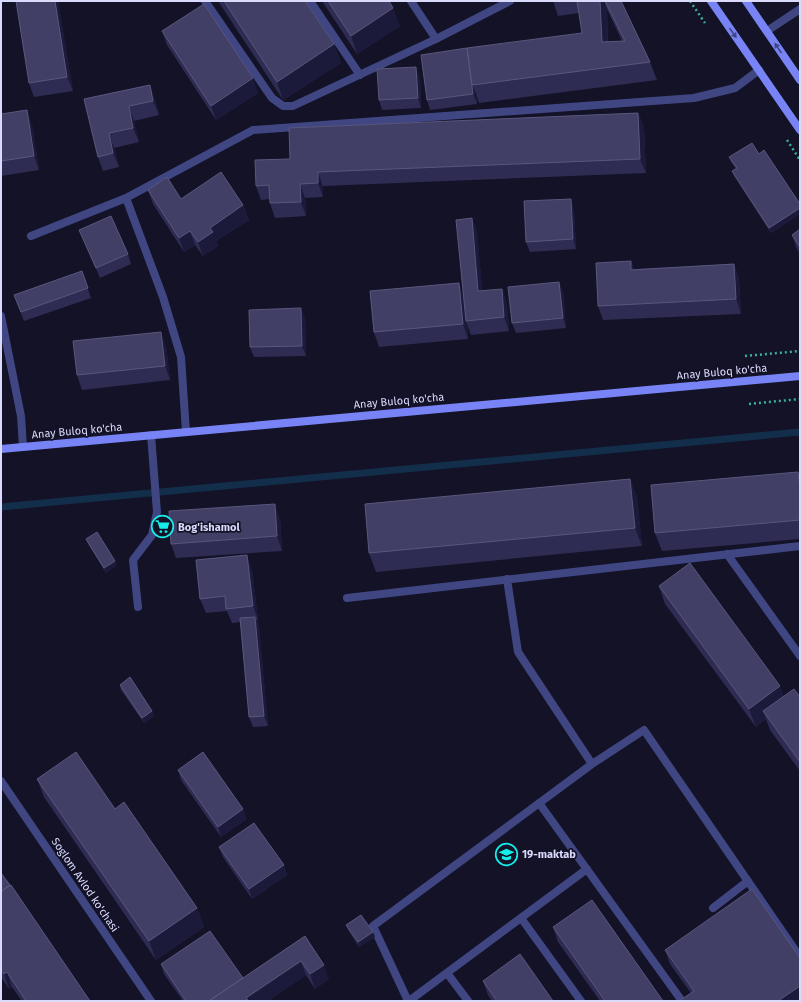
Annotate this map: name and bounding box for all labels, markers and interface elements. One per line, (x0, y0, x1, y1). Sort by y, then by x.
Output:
one-way arrow (729, 28, 737, 38)
one-way arrow (774, 43, 782, 53)
street label: Anay Buloq ko'cha (676, 362, 768, 382)
street label: Anay Buloq ko'cha (353, 391, 445, 411)
street label: Anay Buloq ko'cha (31, 421, 123, 441)
supermarket icon: Bog'ishamol (149, 514, 175, 540)
place label: Bog'ishamol (178, 521, 240, 534)
street label: Soglom Avlod ko'chasi (49, 835, 121, 935)
school or university icon: 19-maktab (494, 841, 520, 867)
place label: 19-maktab (522, 848, 576, 861)

